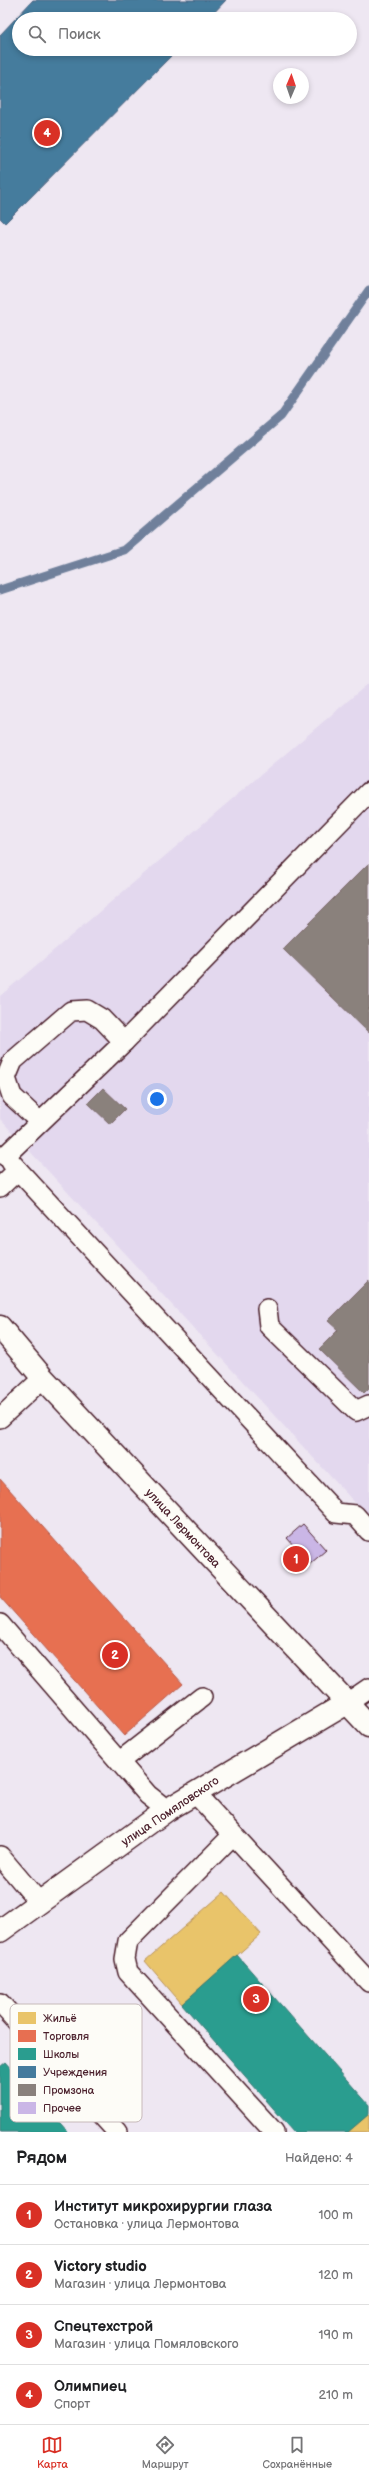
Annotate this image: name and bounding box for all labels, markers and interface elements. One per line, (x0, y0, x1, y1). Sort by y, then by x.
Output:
search box (12, 12, 357, 56)
icon: search (26, 23, 48, 45)
text: Поиск (58, 25, 101, 44)
north arrow (273, 68, 309, 104)
pin: 4 (34, 118, 60, 148)
your location (147, 1089, 167, 1109)
street label: улица Лермонтова (142, 1485, 223, 1571)
pin: 1 (283, 1544, 309, 1574)
pin: 2 (102, 1640, 128, 1670)
street label: улица Помяловского (119, 1773, 222, 1850)
pin: 3 (243, 1984, 269, 2014)
legend (10, 2004, 142, 2122)
text: Жильё (43, 2012, 77, 2025)
text: Торговля (43, 2030, 89, 2043)
text: Школы (43, 2048, 79, 2061)
text: Учреждения (43, 2066, 107, 2079)
text: Промзона (43, 2084, 95, 2097)
text: Прочее (43, 2102, 81, 2115)
text: Рядом (16, 2148, 67, 2168)
text: Найдено: 4 (285, 2150, 353, 2166)
text: Институт микрохирургии глаза (54, 2197, 272, 2216)
text: 1 (26, 2207, 32, 2223)
text: 100 m (318, 2207, 353, 2223)
text: Остановка · улица Лермонтова (54, 2216, 239, 2232)
text: Victory studio (54, 2257, 147, 2276)
text: 2 (25, 2267, 33, 2283)
text: 120 m (318, 2267, 353, 2283)
text: Магазин · улица Лермонтова (54, 2276, 226, 2292)
text: Спецтехстрой (54, 2317, 153, 2336)
text: 3 (25, 2327, 33, 2343)
text: 190 m (319, 2327, 353, 2343)
text: Магазин · улица Помяловского (54, 2336, 239, 2352)
text: Олимпиец (54, 2377, 127, 2396)
text: 4 (25, 2387, 33, 2403)
text: 210 m (319, 2387, 353, 2403)
text: Спорт (54, 2396, 90, 2412)
tab: Карта (37, 2434, 68, 2471)
tab: Маршрут (142, 2434, 189, 2471)
tab: Сохранённые (263, 2434, 332, 2471)

